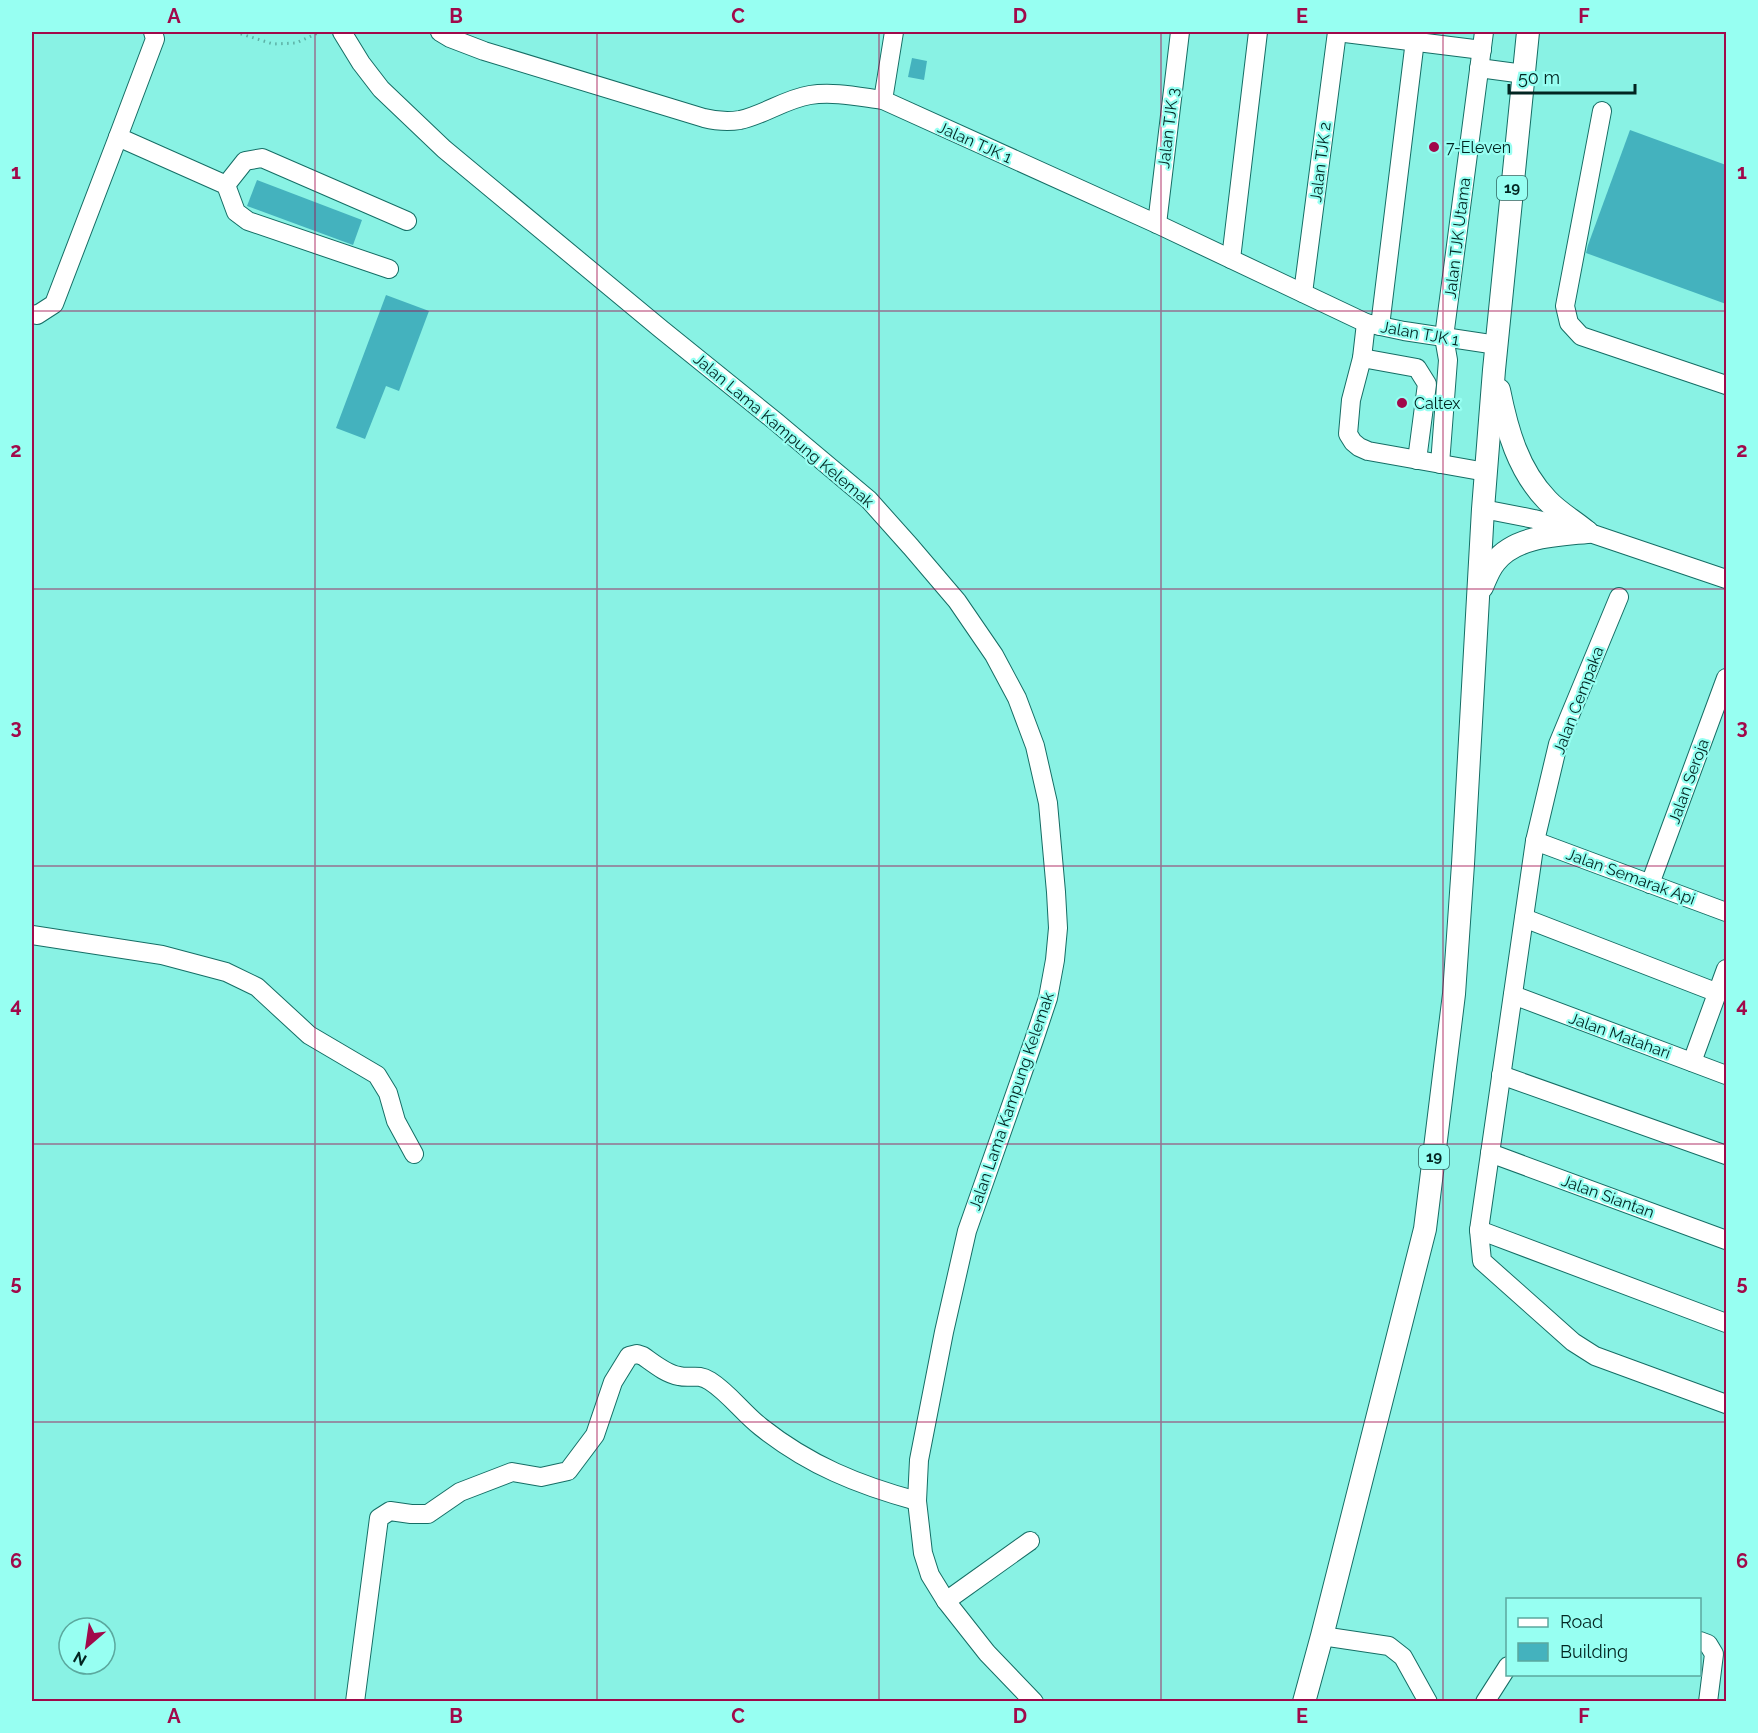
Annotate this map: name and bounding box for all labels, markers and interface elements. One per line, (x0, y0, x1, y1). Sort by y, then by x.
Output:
text: A (167, 4, 181, 28)
text: B (449, 4, 463, 28)
text: C (731, 4, 745, 28)
text: D (1013, 4, 1027, 28)
text: E (1296, 4, 1308, 28)
text: F (1578, 4, 1590, 28)
scale bar (1509, 57, 1635, 95)
text: 50 m (1518, 67, 1560, 88)
street label: Jalan TJK 3 (1154, 87, 1183, 169)
street label: Jalan TJK 1 (935, 118, 1015, 167)
street label: Jalan TJK 2 (1306, 121, 1335, 203)
place label: 7-Eleven (1446, 138, 1511, 157)
marker: 7-Eleven (1427, 140, 1441, 154)
text: 1 (11, 160, 21, 184)
text: 1 (1737, 160, 1747, 184)
street label: Jalan TJK Utama (1441, 176, 1474, 300)
road number: 19 (1497, 176, 1527, 200)
street label: Jalan TJK 1 (1379, 317, 1461, 350)
street label: Jalan Lama Kampung Kelemak (690, 349, 878, 512)
place label: Caltex (1414, 394, 1460, 413)
marker: Caltex (1395, 396, 1409, 410)
text: 2 (10, 438, 22, 462)
text: 2 (1736, 438, 1748, 462)
street label: Jalan Cempaka (1549, 644, 1608, 757)
text: 3 (10, 715, 22, 739)
text: 3 (1736, 715, 1748, 739)
street label: Jalan Seroja (1664, 736, 1713, 826)
street label: Jalan Semarak Api (1564, 844, 1698, 909)
street label: Jalan Lama Kampung Kelemak (965, 989, 1058, 1213)
text: 4 (10, 993, 22, 1017)
text: 4 (1736, 993, 1748, 1017)
street label: Jalan Matahari (1566, 1008, 1673, 1063)
road number: 19 (1419, 1145, 1449, 1169)
street label: Jalan Siantan (1559, 1171, 1657, 1222)
text: 5 (10, 1271, 22, 1295)
text: 5 (1736, 1271, 1748, 1295)
text: 6 (10, 1549, 22, 1573)
text: 6 (1736, 1549, 1748, 1573)
legend (1506, 1598, 1701, 1676)
text: Road (1560, 1611, 1603, 1632)
north arrow (57, 1616, 117, 1676)
text: Building (1560, 1641, 1628, 1662)
text: N (70, 1647, 90, 1670)
text: A (167, 1704, 181, 1728)
text: B (449, 1704, 463, 1728)
text: C (731, 1704, 745, 1728)
text: D (1013, 1704, 1027, 1728)
text: E (1296, 1704, 1308, 1728)
text: F (1578, 1704, 1590, 1728)

